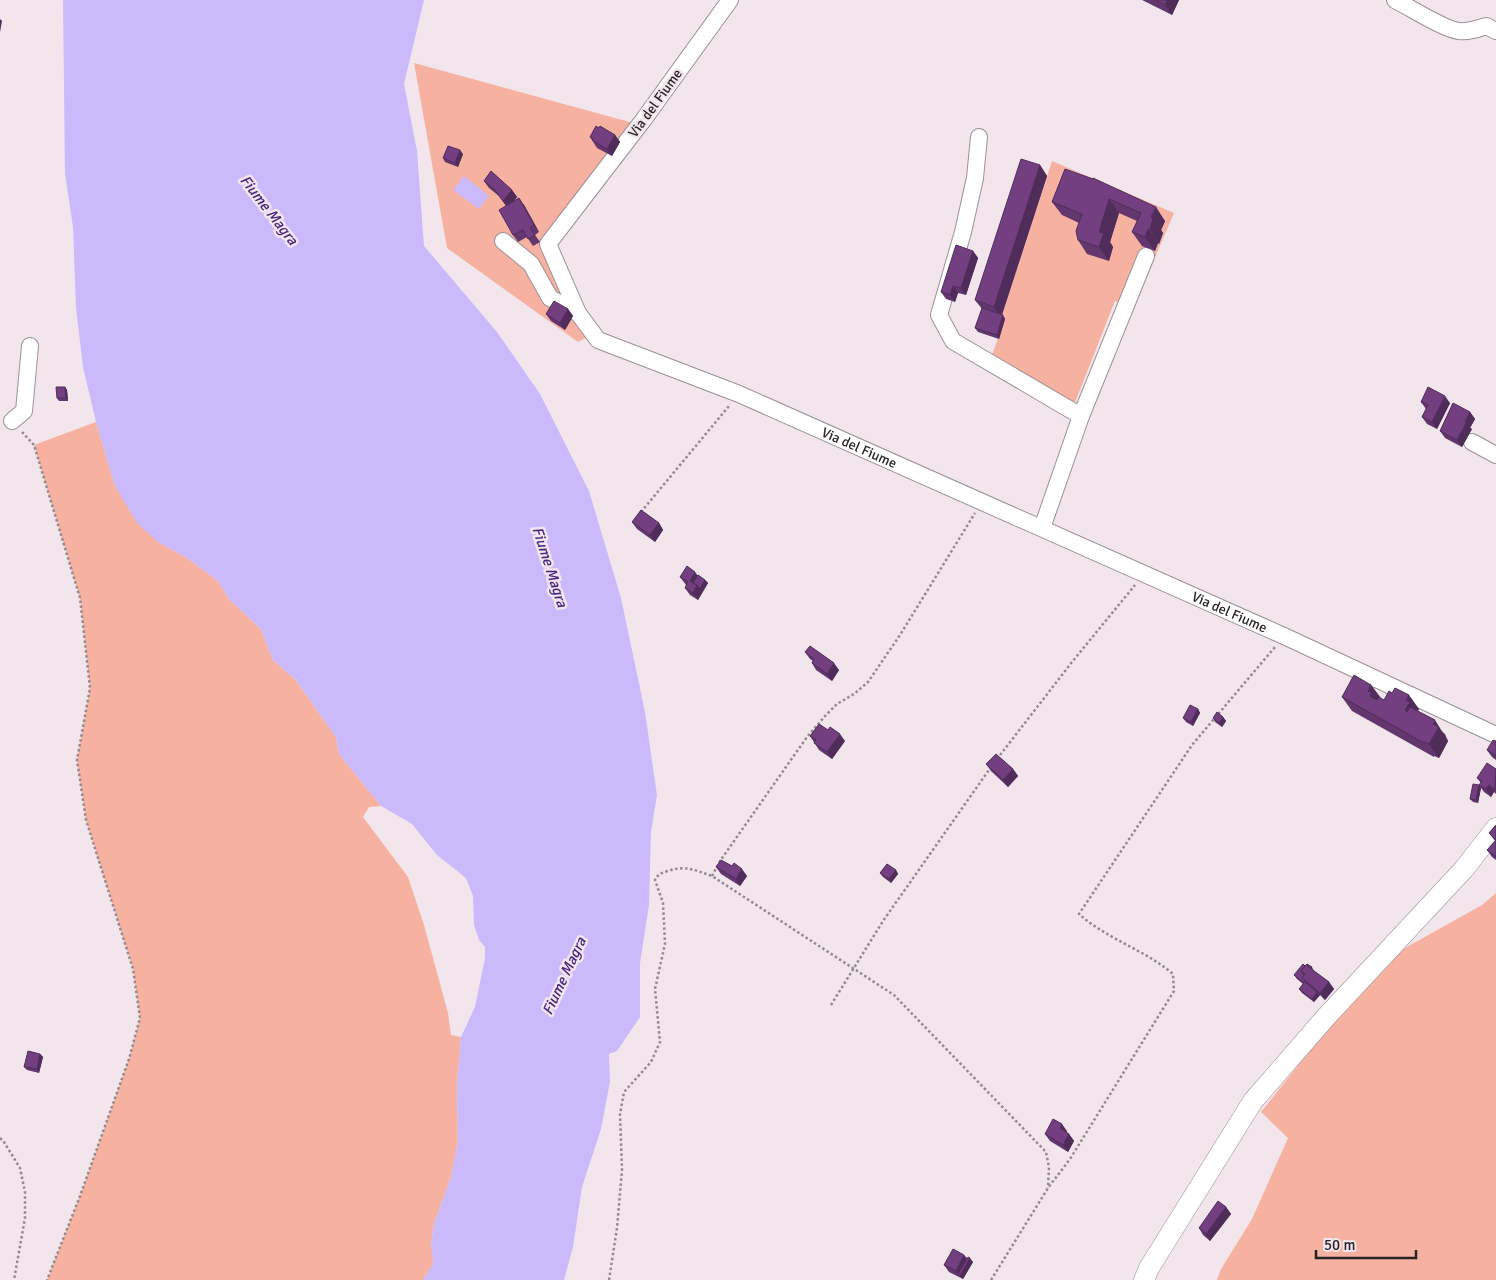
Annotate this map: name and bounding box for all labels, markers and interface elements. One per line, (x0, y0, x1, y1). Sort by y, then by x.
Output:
street label: Via del Fiume (625, 66, 686, 141)
water label: Fiume Magra (236, 172, 302, 249)
street label: Via del Fiume (819, 424, 900, 472)
water label: Fiume Magra (529, 525, 572, 610)
street label: Via del Fiume (1189, 588, 1270, 636)
water label: Fiume Magra (538, 934, 590, 1018)
scale bar (1316, 1228, 1416, 1260)
text: 50 m (1324, 1236, 1355, 1254)

